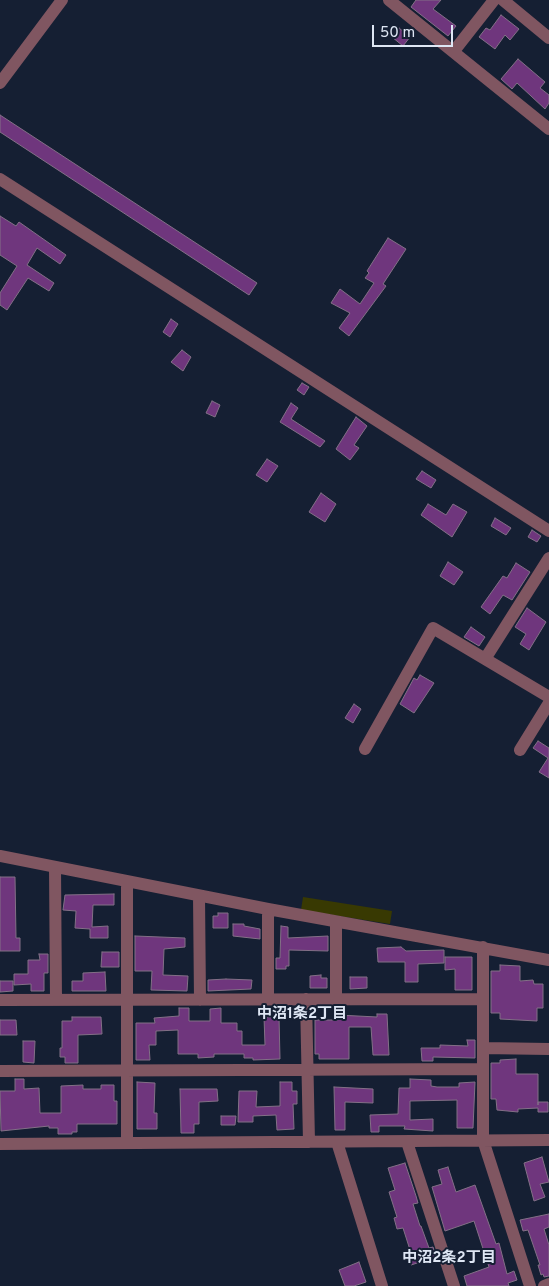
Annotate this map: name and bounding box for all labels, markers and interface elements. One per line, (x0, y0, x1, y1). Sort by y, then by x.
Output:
scale bar (374, 15, 455, 47)
text: 50 m (380, 24, 415, 43)
district label: 中沼1条2丁目 (257, 1006, 347, 1024)
district label: 中沼2条2丁目 (402, 1250, 496, 1268)

